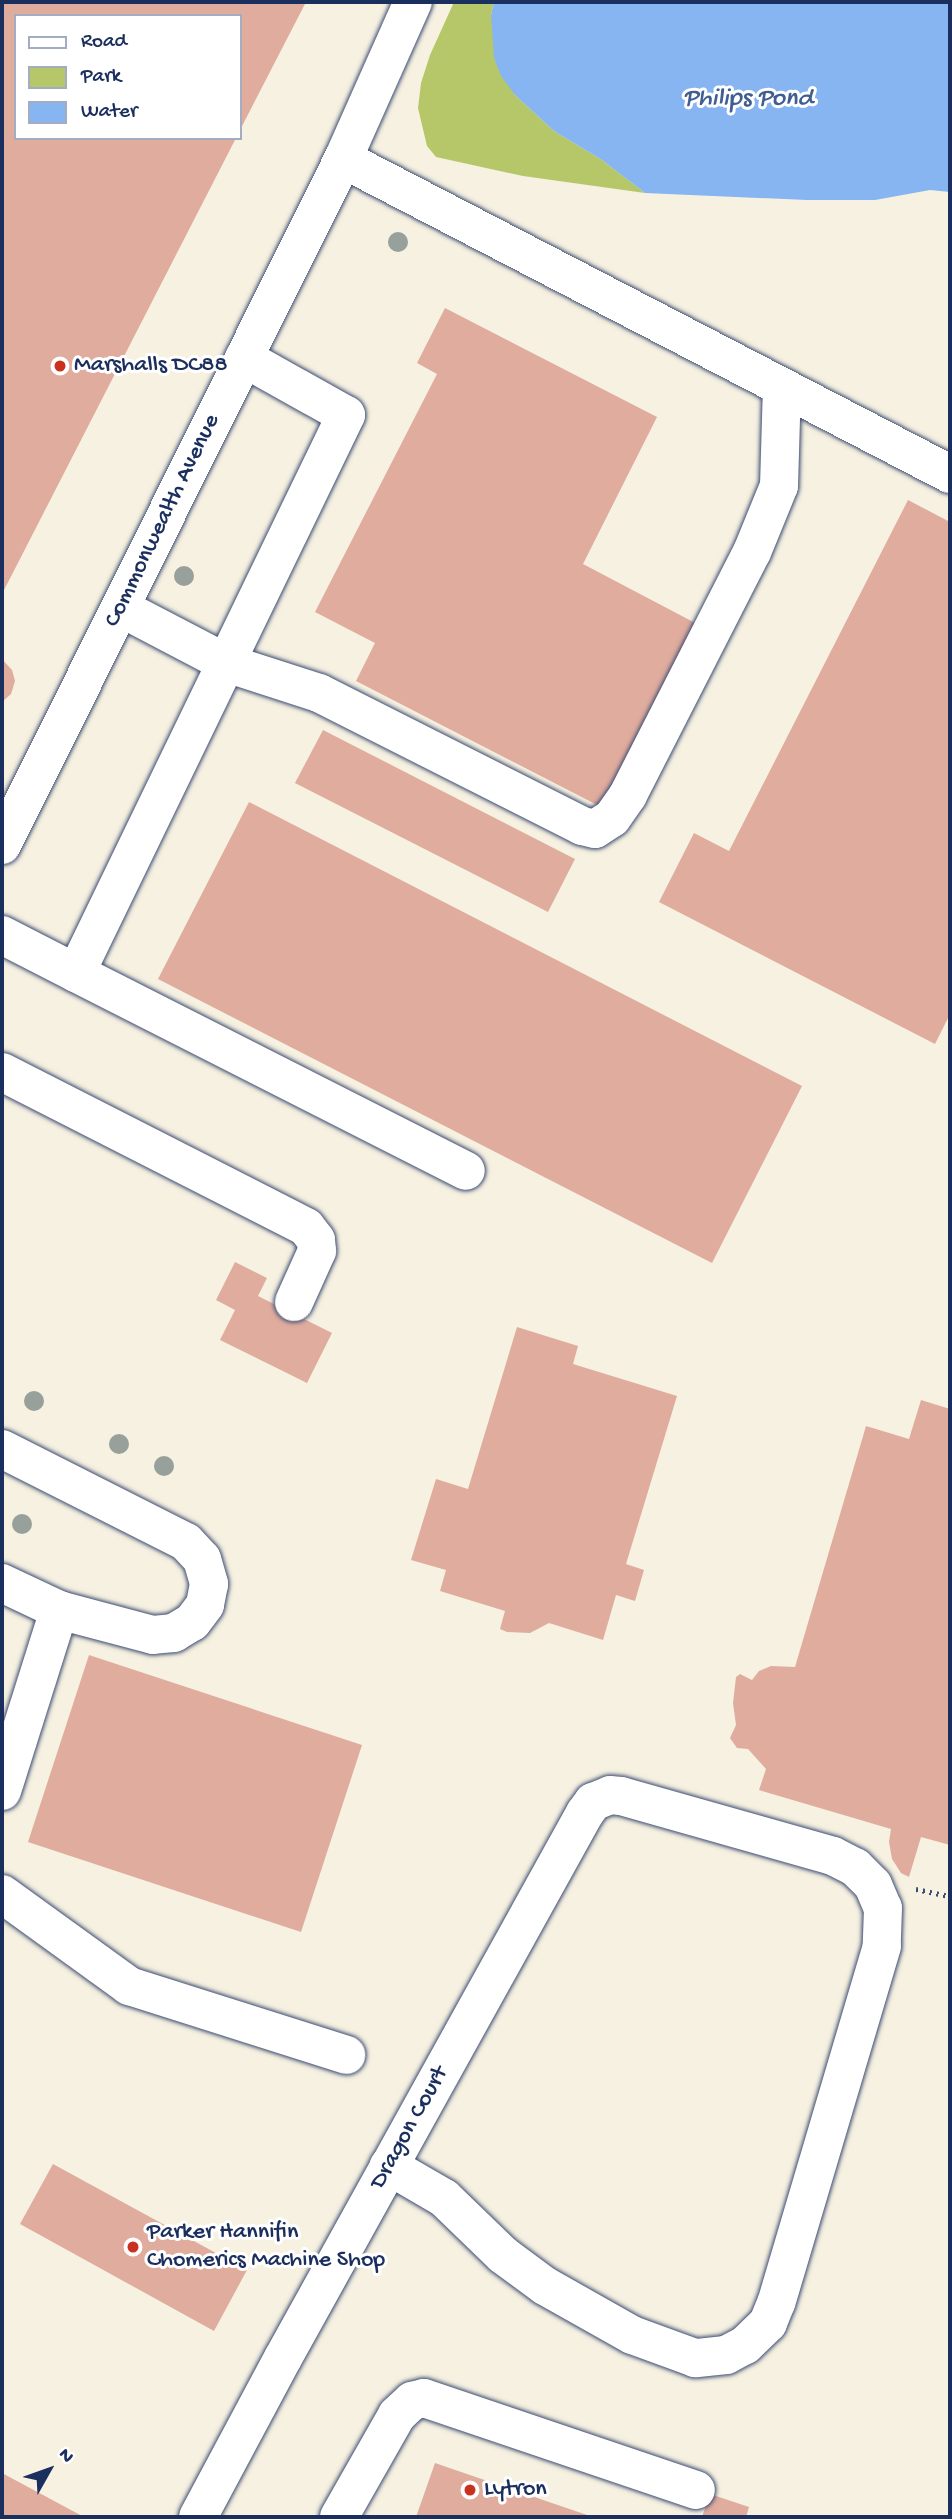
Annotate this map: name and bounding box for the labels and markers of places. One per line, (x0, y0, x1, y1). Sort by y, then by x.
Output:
place label: Marshalls DC88 (74, 352, 228, 380)
marker: Marshalls DC88 (52, 358, 68, 374)
place label: Parker Hannifin Chomerics Machine Shop (147, 2219, 385, 2275)
marker: Parker Hannifin Chomerics Machine Shop (125, 2239, 141, 2255)
place label: Lytron (484, 2476, 547, 2504)
marker: Lytron (462, 2482, 478, 2498)

